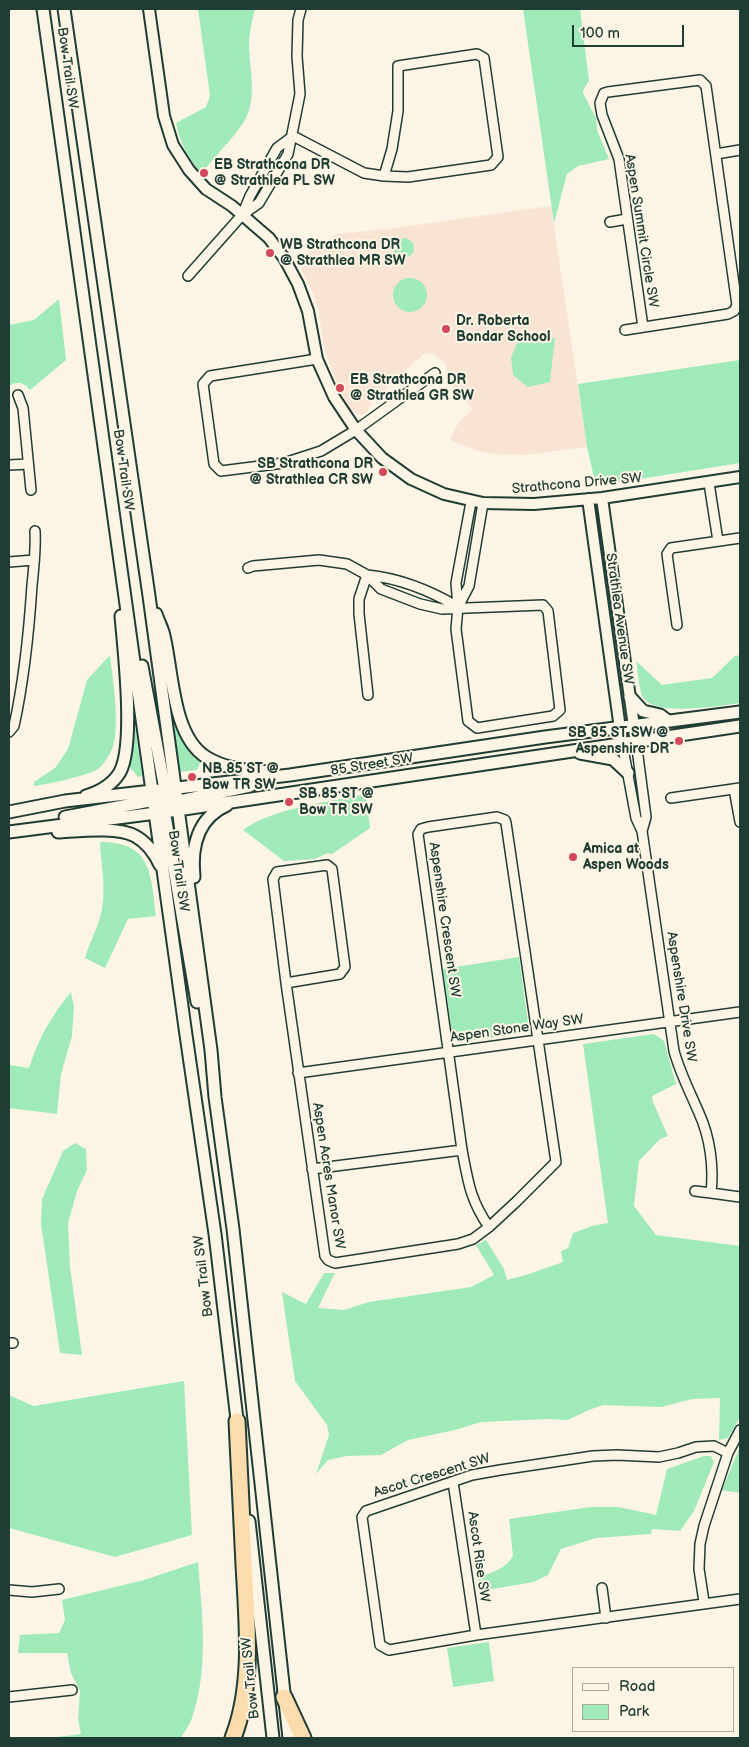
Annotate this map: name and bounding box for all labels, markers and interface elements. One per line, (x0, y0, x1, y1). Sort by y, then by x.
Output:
scale bar (574, 15, 686, 47)
text: 100 m (580, 24, 620, 43)
street label: Bow Trail SW (53, 26, 81, 110)
street label: Aspen Summit Circle SW (621, 153, 661, 309)
place label: EB Strathcona DR @ Strathlea PL SW (214, 157, 335, 190)
marker: EB Strathcona DR @ Strathlea PL SW (198, 167, 210, 179)
place label: WB Strathcona DR @ Strathlea MR SW (280, 237, 406, 270)
marker: WB Strathcona DR @ Strathlea MR SW (264, 247, 276, 259)
place label: Dr. Roberta Bondar School (456, 313, 551, 346)
marker: Dr. Roberta Bondar School (440, 323, 452, 335)
place label: EB Strathcona DR @ Strathlea GR SW (350, 372, 474, 404)
marker: EB Strathcona DR @ Strathlea GR SW (334, 382, 346, 394)
street label: Bow Trail SW (109, 428, 137, 512)
place label: SB Strathcona DR @ Strathlea CR SW (249, 456, 373, 488)
marker: SB Strathcona DR @ Strathlea CR SW (377, 466, 389, 478)
street label: Strathcona Drive SW (511, 470, 643, 498)
street label: Strathlea Avenue SW (601, 552, 637, 686)
place label: SB 85 ST SW @ Aspenshire DR (568, 725, 669, 758)
marker: SB 85 ST SW @ Aspenshire DR (673, 735, 685, 747)
street label: 85 Street SW (329, 750, 415, 780)
place label: NB 85 ST @ Bow TR SW (202, 761, 279, 794)
marker: NB 85 ST @ Bow TR SW (186, 771, 198, 783)
place label: SB 85 ST @ Bow TR SW (299, 786, 374, 819)
marker: SB 85 ST @ Bow TR SW (283, 796, 295, 808)
street label: Bow Trail SW (164, 829, 192, 913)
street label: Aspenshire Crescent SW (425, 841, 463, 999)
place label: Amica at Aspen Woods (583, 841, 669, 874)
marker: Amica at Aspen Woods (567, 851, 579, 863)
street label: Aspenshire Drive SW (662, 930, 700, 1064)
street label: Aspen Stone Way SW (449, 1011, 585, 1047)
street label: Aspen Acres Manor SW (308, 1101, 348, 1251)
street label: Bow Trail SW (191, 1234, 217, 1318)
street label: Ascot Crescent SW (372, 1450, 492, 1502)
street label: Ascot Rise SW (463, 1510, 493, 1604)
street label: Bow Trail SW (238, 1636, 264, 1720)
legend (572, 1667, 734, 1732)
text: Road (619, 1677, 655, 1696)
text: Park (619, 1702, 649, 1721)

